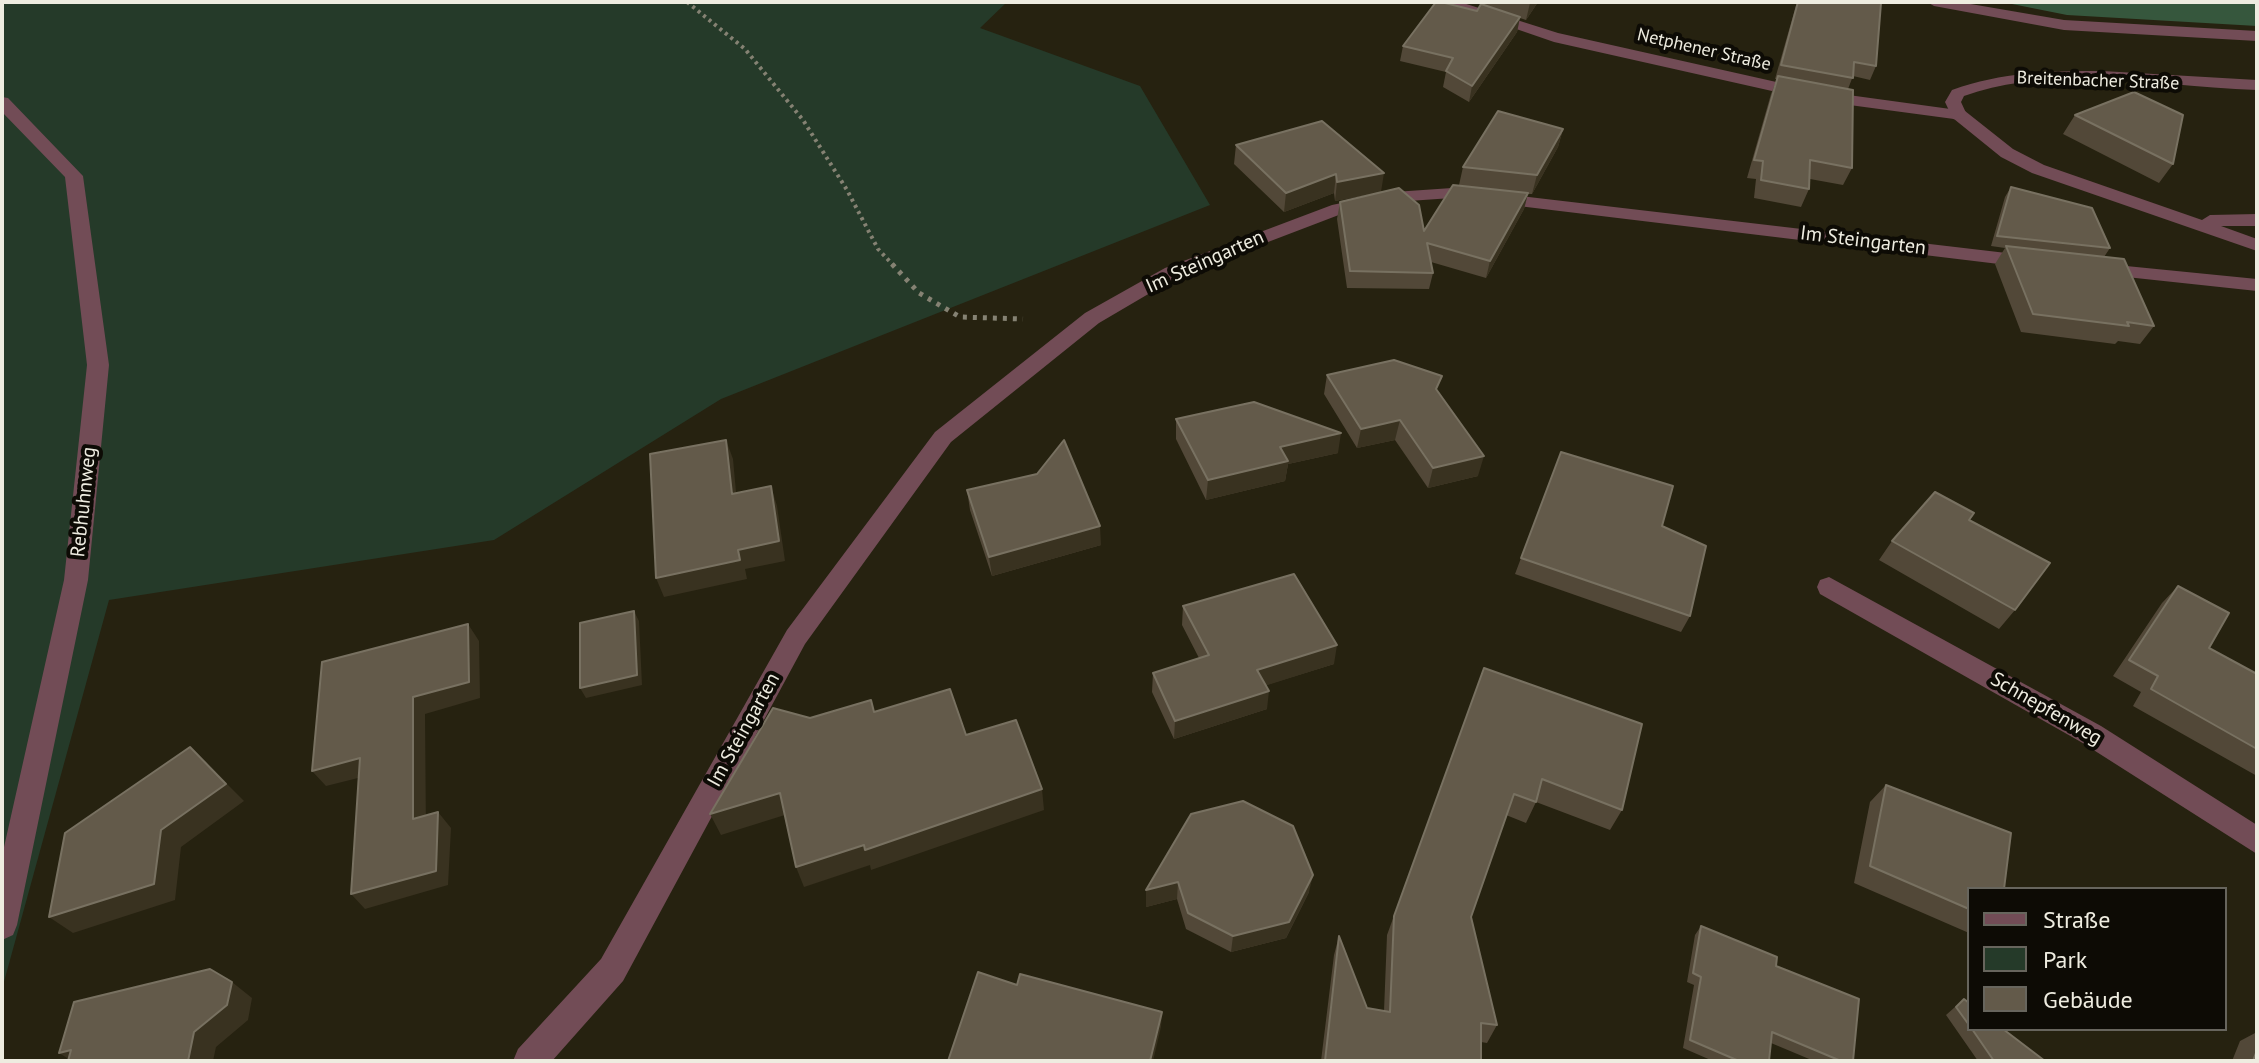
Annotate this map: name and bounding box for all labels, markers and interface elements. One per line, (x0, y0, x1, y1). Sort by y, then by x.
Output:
street label: Netphener Straße (1635, 24, 1773, 76)
street label: Breitenbacher Straße (2016, 67, 2180, 95)
street label: Im Steingarten (1799, 221, 1927, 261)
street label: Im Steingarten (1142, 225, 1268, 299)
street label: Rebhuhnweg (66, 446, 102, 558)
street label: Schnepfenweg (1986, 667, 2106, 751)
street label: Im Steingarten (703, 669, 785, 791)
legend (1967, 887, 2227, 1031)
text: Straße (2043, 904, 2110, 935)
text: Park (2043, 944, 2087, 975)
text: Gebäude (2043, 984, 2133, 1015)

